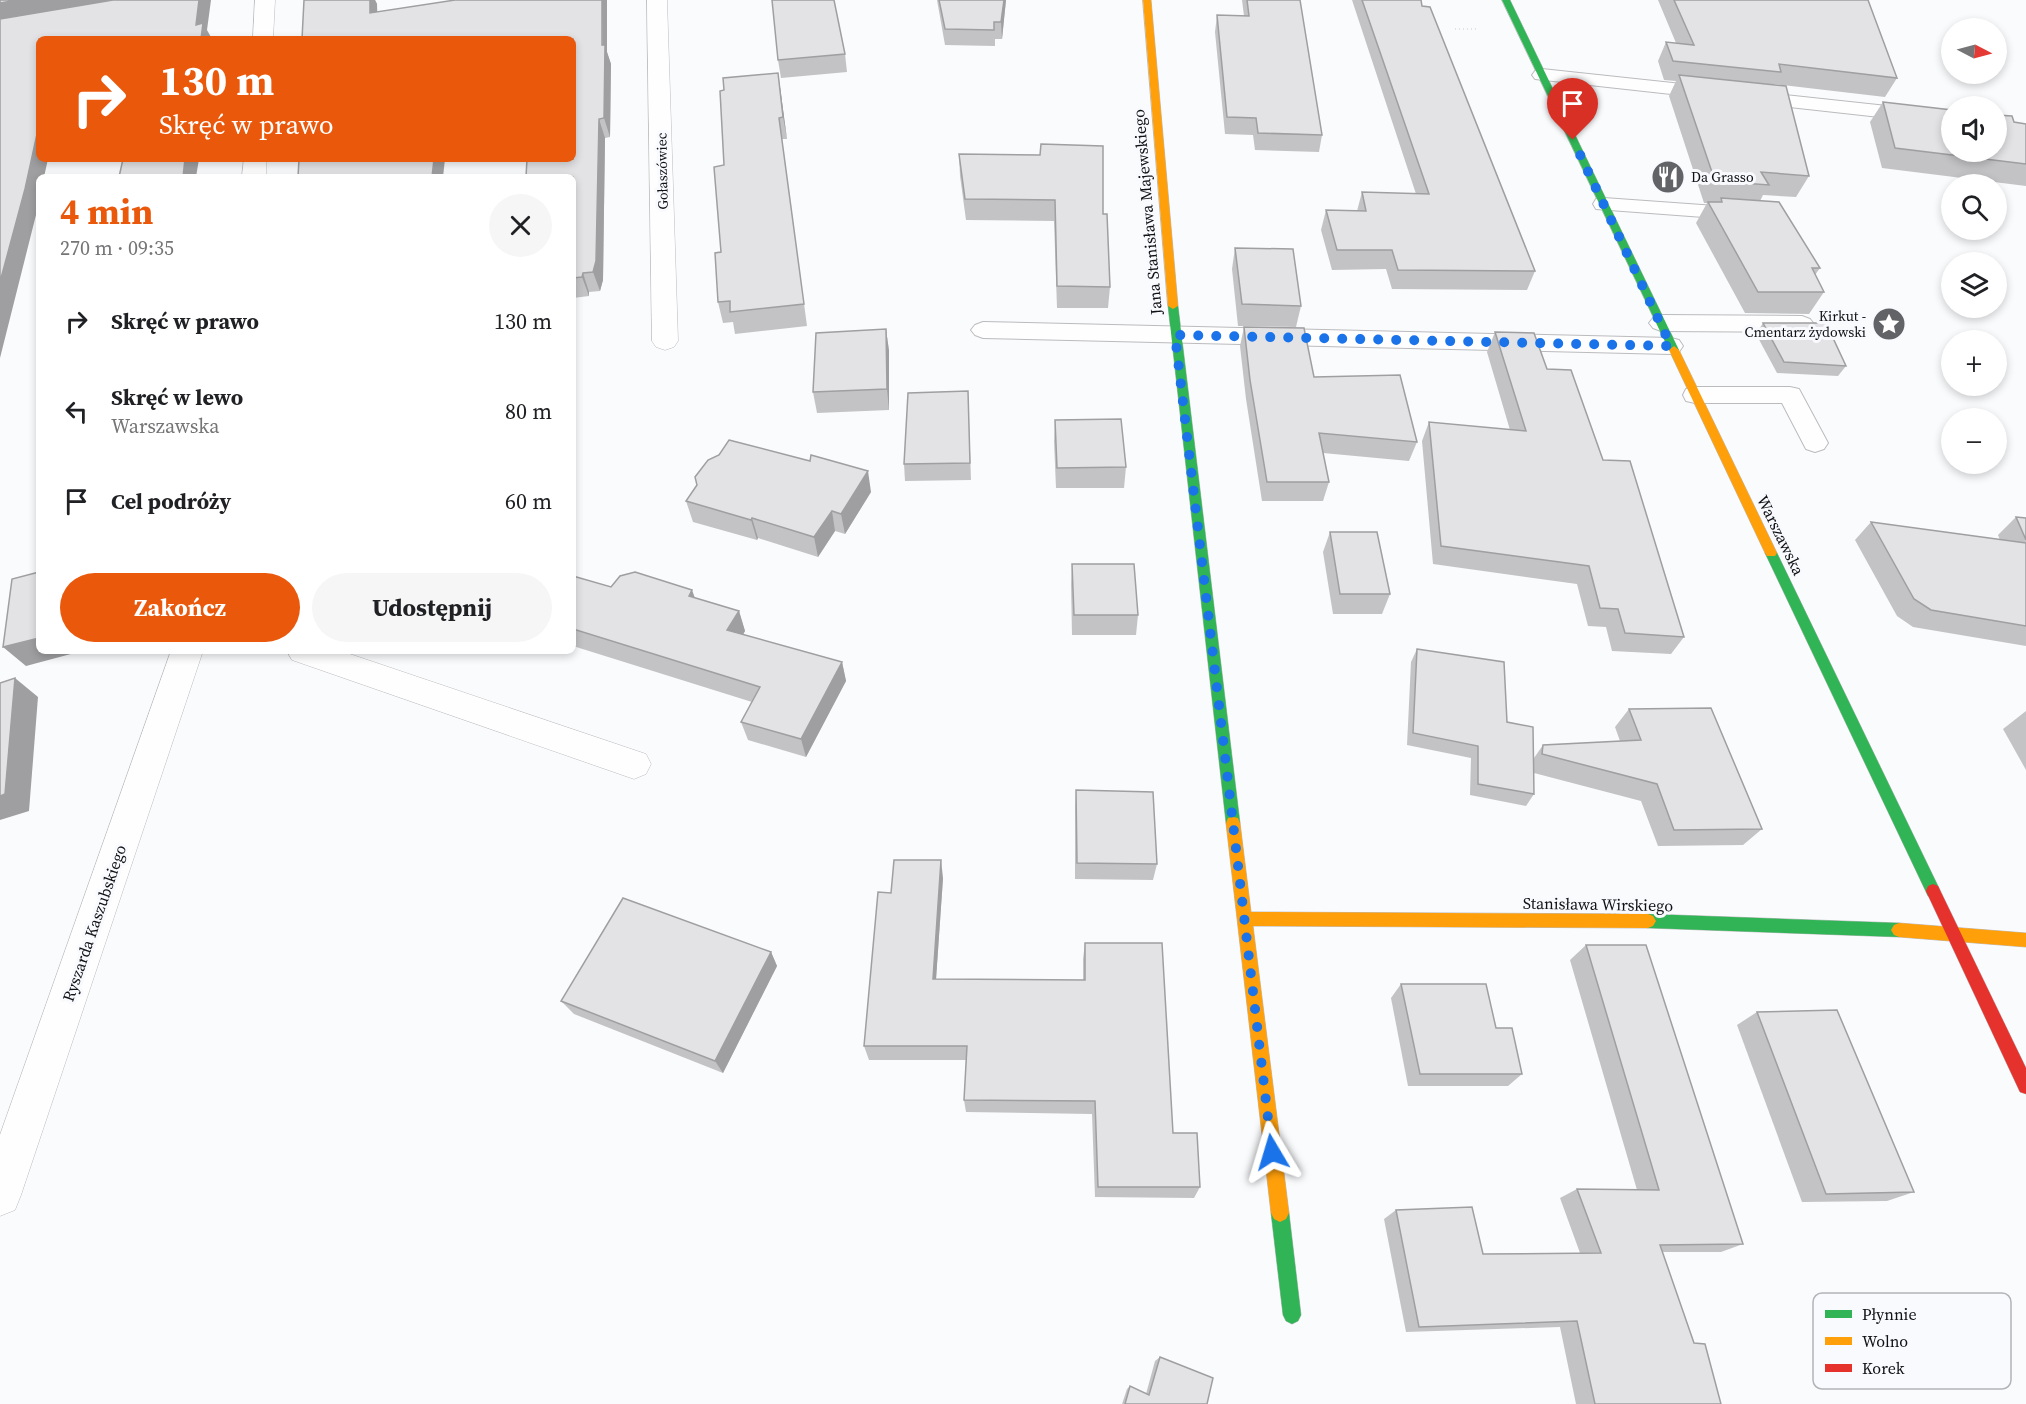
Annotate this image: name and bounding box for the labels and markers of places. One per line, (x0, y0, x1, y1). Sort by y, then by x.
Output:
pin (1547, 78, 1598, 140)
restaurant icon: Da Grasso (1650, 159, 1686, 195)
place label: Da Grasso (1691, 167, 1754, 187)
place label: Kirkut - Cmentarz żydowski (1745, 306, 1866, 342)
place icon: Kirkut - Cmentarz żydowski (1871, 306, 1907, 342)

